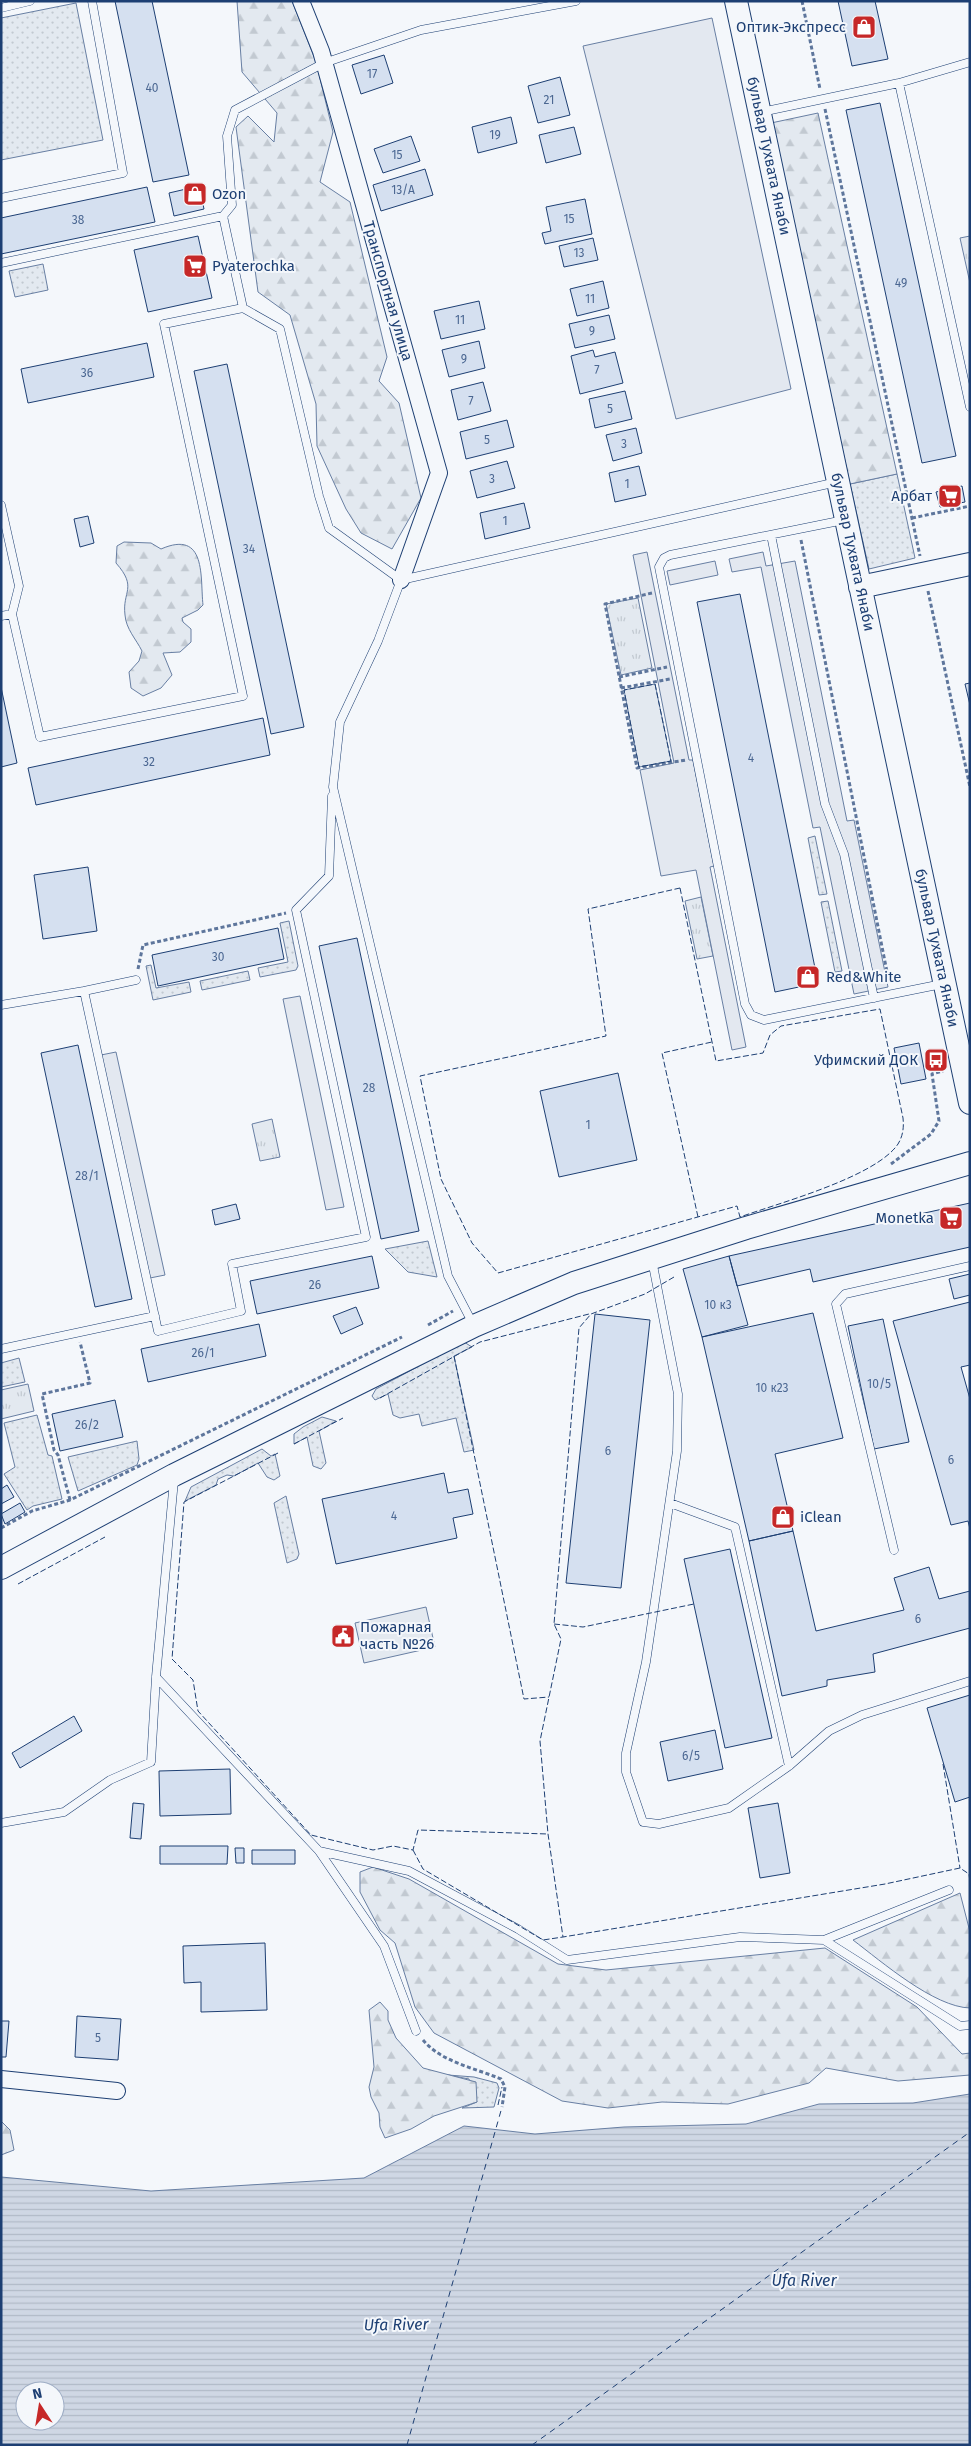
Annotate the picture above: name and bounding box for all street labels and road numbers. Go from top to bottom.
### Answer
street label: бульвар Тухвата Янаби [743,75,795,237]
street label: Транспортная улица [359,219,417,363]
street label: бульвар Тухвата Янаби [827,471,879,633]
street label: бульвар Тухвата Янаби [911,867,963,1029]

